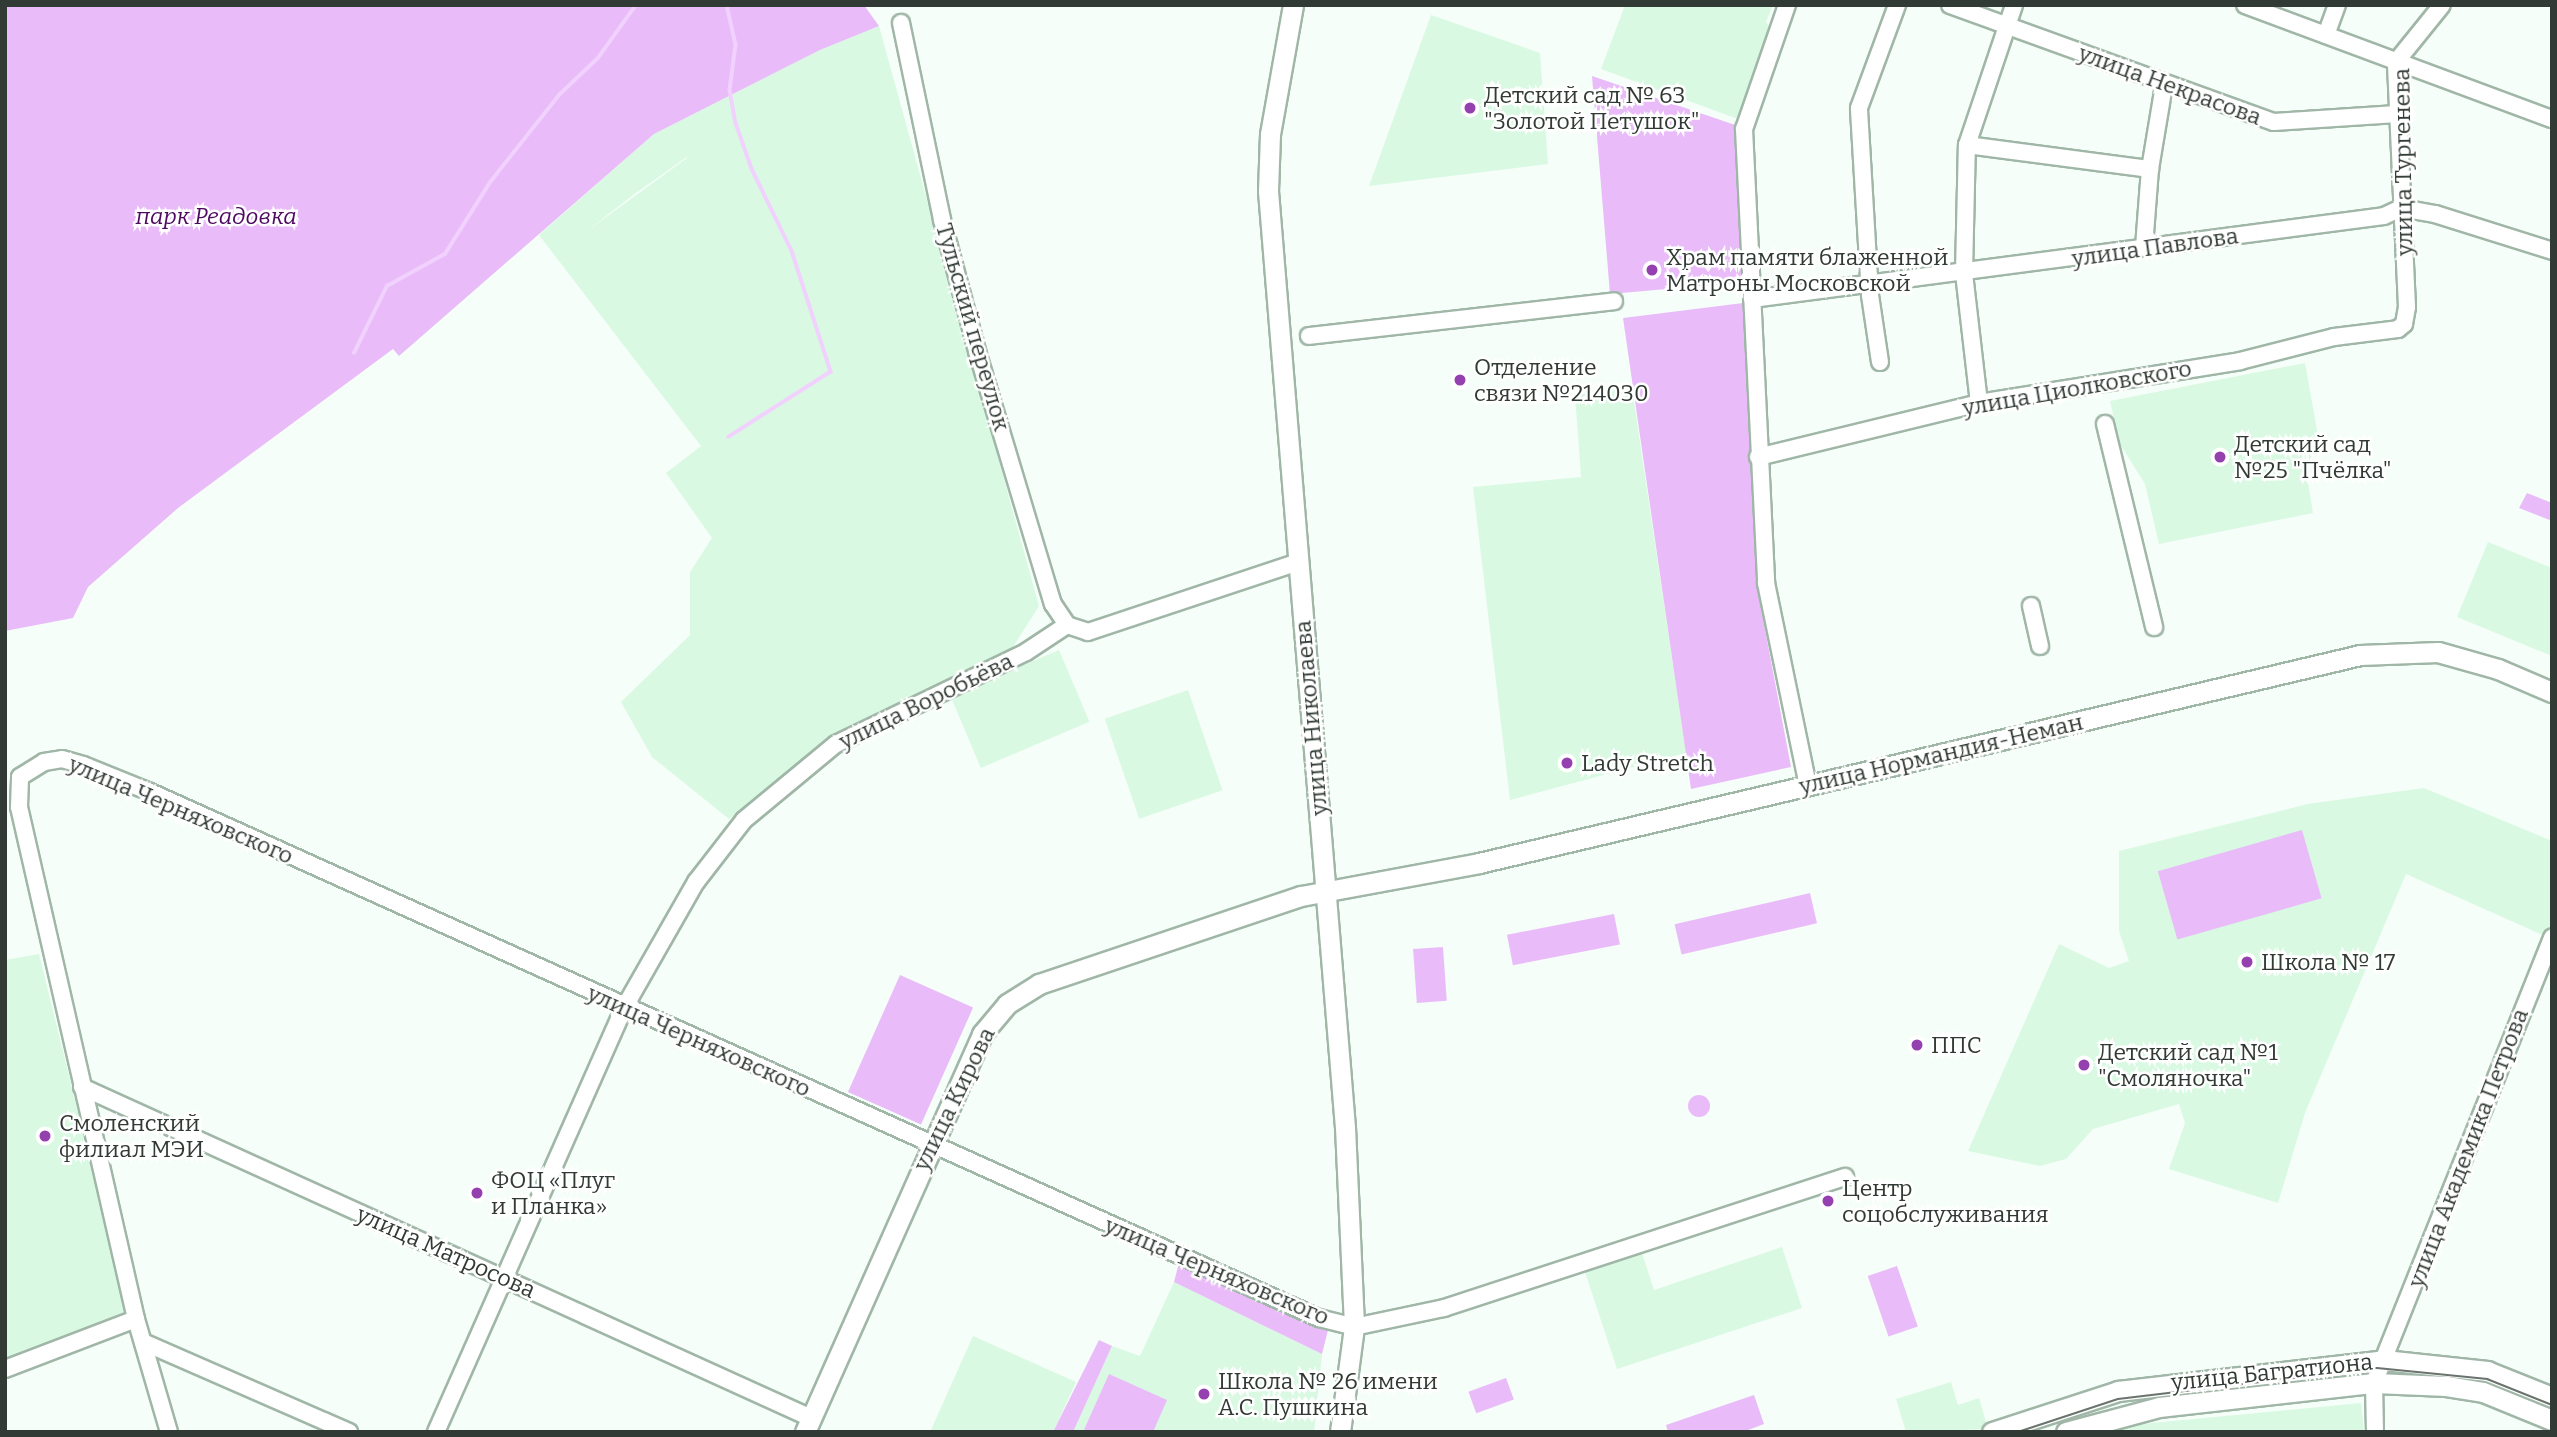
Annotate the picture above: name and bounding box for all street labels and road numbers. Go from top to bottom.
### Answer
street label: улица Некрасова [2075,39,2265,131]
street label: улица Тургенева [2388,68,2418,256]
street label: Тульский переулок [930,220,1016,434]
street label: улица Павлова [2070,222,2240,272]
street label: улица Циолковского [1960,354,2194,422]
street label: улица Николаева [1289,619,1333,817]
street label: улица Воробьёва [834,647,1018,755]
street label: улица Нормандия-Неман [1796,708,2086,800]
street label: улица Черняховского [65,750,297,870]
street label: улица Черняховского [583,979,815,1103]
street label: улица Академика Петрова [2402,1005,2534,1291]
street label: улица Кирова [907,1023,1001,1175]
street label: улица Матросова [352,1200,540,1304]
street label: улица Черняховского [1101,1211,1333,1331]
street label: улица Багратиона [2170,1348,2374,1396]

